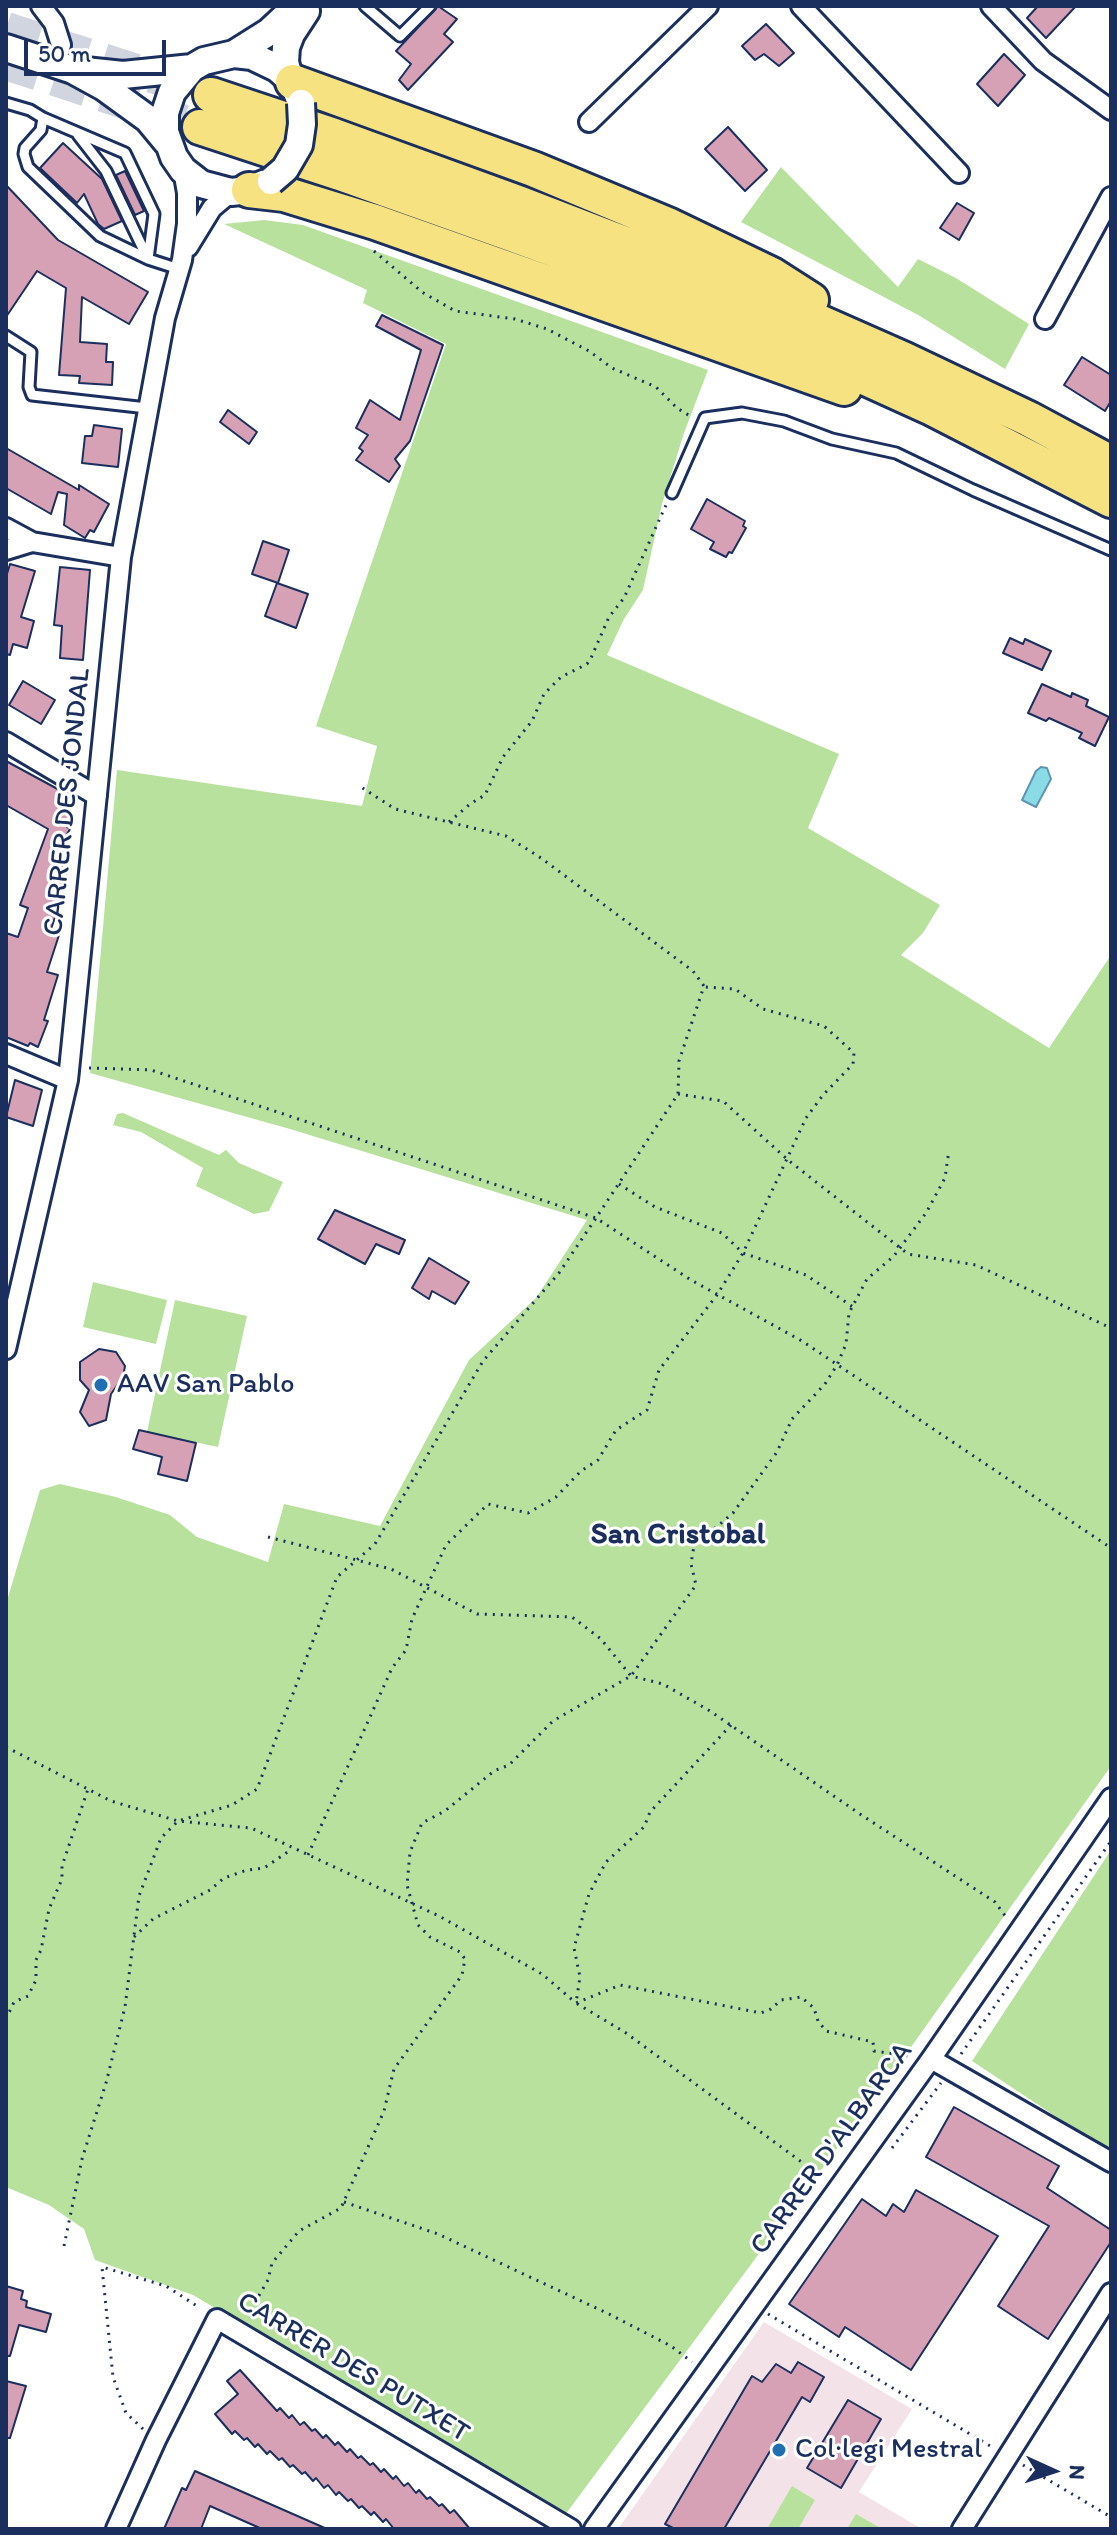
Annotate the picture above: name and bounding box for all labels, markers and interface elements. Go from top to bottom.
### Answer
scale bar [28,24,170,74]
text: 50 m [38,39,91,68]
street label: CARRER DES JONDAL [37,667,99,937]
place label: AAV San Pablo [117,1368,294,1402]
marker: AAV San Pablo [92,1376,110,1394]
district label: San Cristobal [591,1517,765,1553]
street label: CARRER D'ALBARCA [744,2036,920,2262]
street label: CARRER DES PUTXET [231,2285,475,2451]
north arrow [1013,2431,1093,2511]
place label: Col·legi Mestral [795,2433,982,2467]
marker: Col·legi Mestral [770,2441,788,2459]
text: N [1064,2464,1091,2480]

